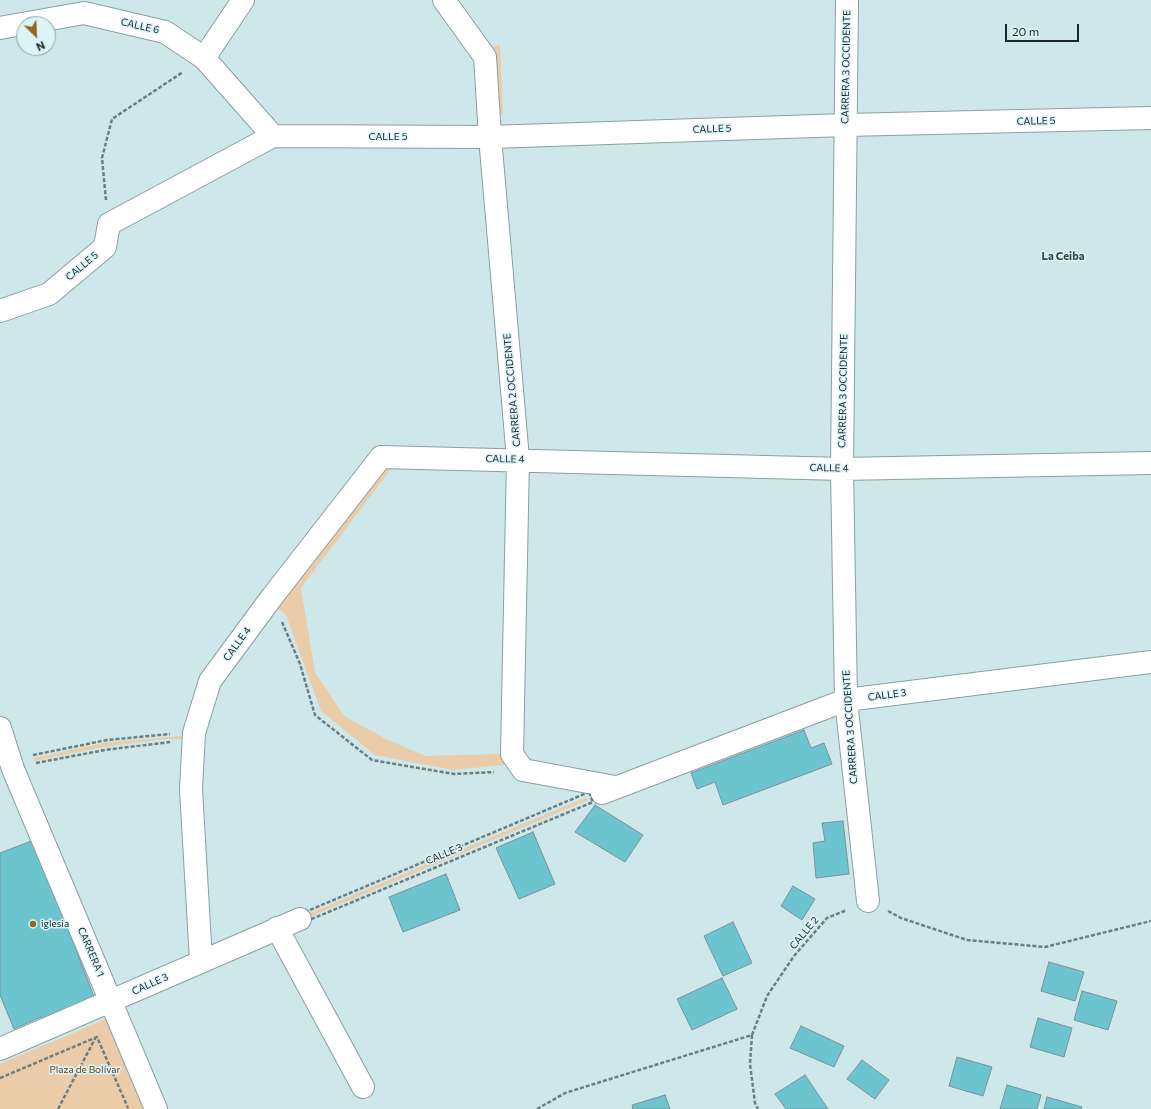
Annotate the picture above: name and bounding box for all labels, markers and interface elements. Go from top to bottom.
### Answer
street label: CARRERA 3 OCCIDENTE [839,10,853,124]
north arrow [16,16,56,56]
street label: CALLE 6 [120,16,160,36]
scale bar [1007,16,1081,42]
text: 20 m [1012,24,1039,38]
text: N [34,39,47,54]
street label: CALLE 5 [1017,115,1055,127]
street label: CALLE 5 [692,122,732,136]
street label: CALLE 5 [369,131,407,143]
street label: CALLE 5 [63,249,101,283]
district label: La Ceiba [1042,249,1084,263]
street label: CARRERA 2 OCCIDENTE [501,333,523,447]
street label: CARRERA 3 OCCIDENTE [836,334,850,448]
street label: CALLE 4 [485,453,525,465]
street label: CALLE 4 [809,462,849,474]
street label: CALLE 4 [221,625,253,663]
street label: CARRERA 3 OCCIDENTE [840,670,860,784]
street label: CALLE 3 [867,687,907,703]
street label: CALLE 3 [424,841,464,867]
street label: CALLE 2 [787,914,821,952]
place label: iglesia [41,918,69,930]
marker: iglesia [28,919,38,929]
street label: CARRERA 1 [75,925,107,979]
street label: CALLE 3 [130,971,170,997]
park label: Plaza de Bolívar [50,1064,120,1076]

